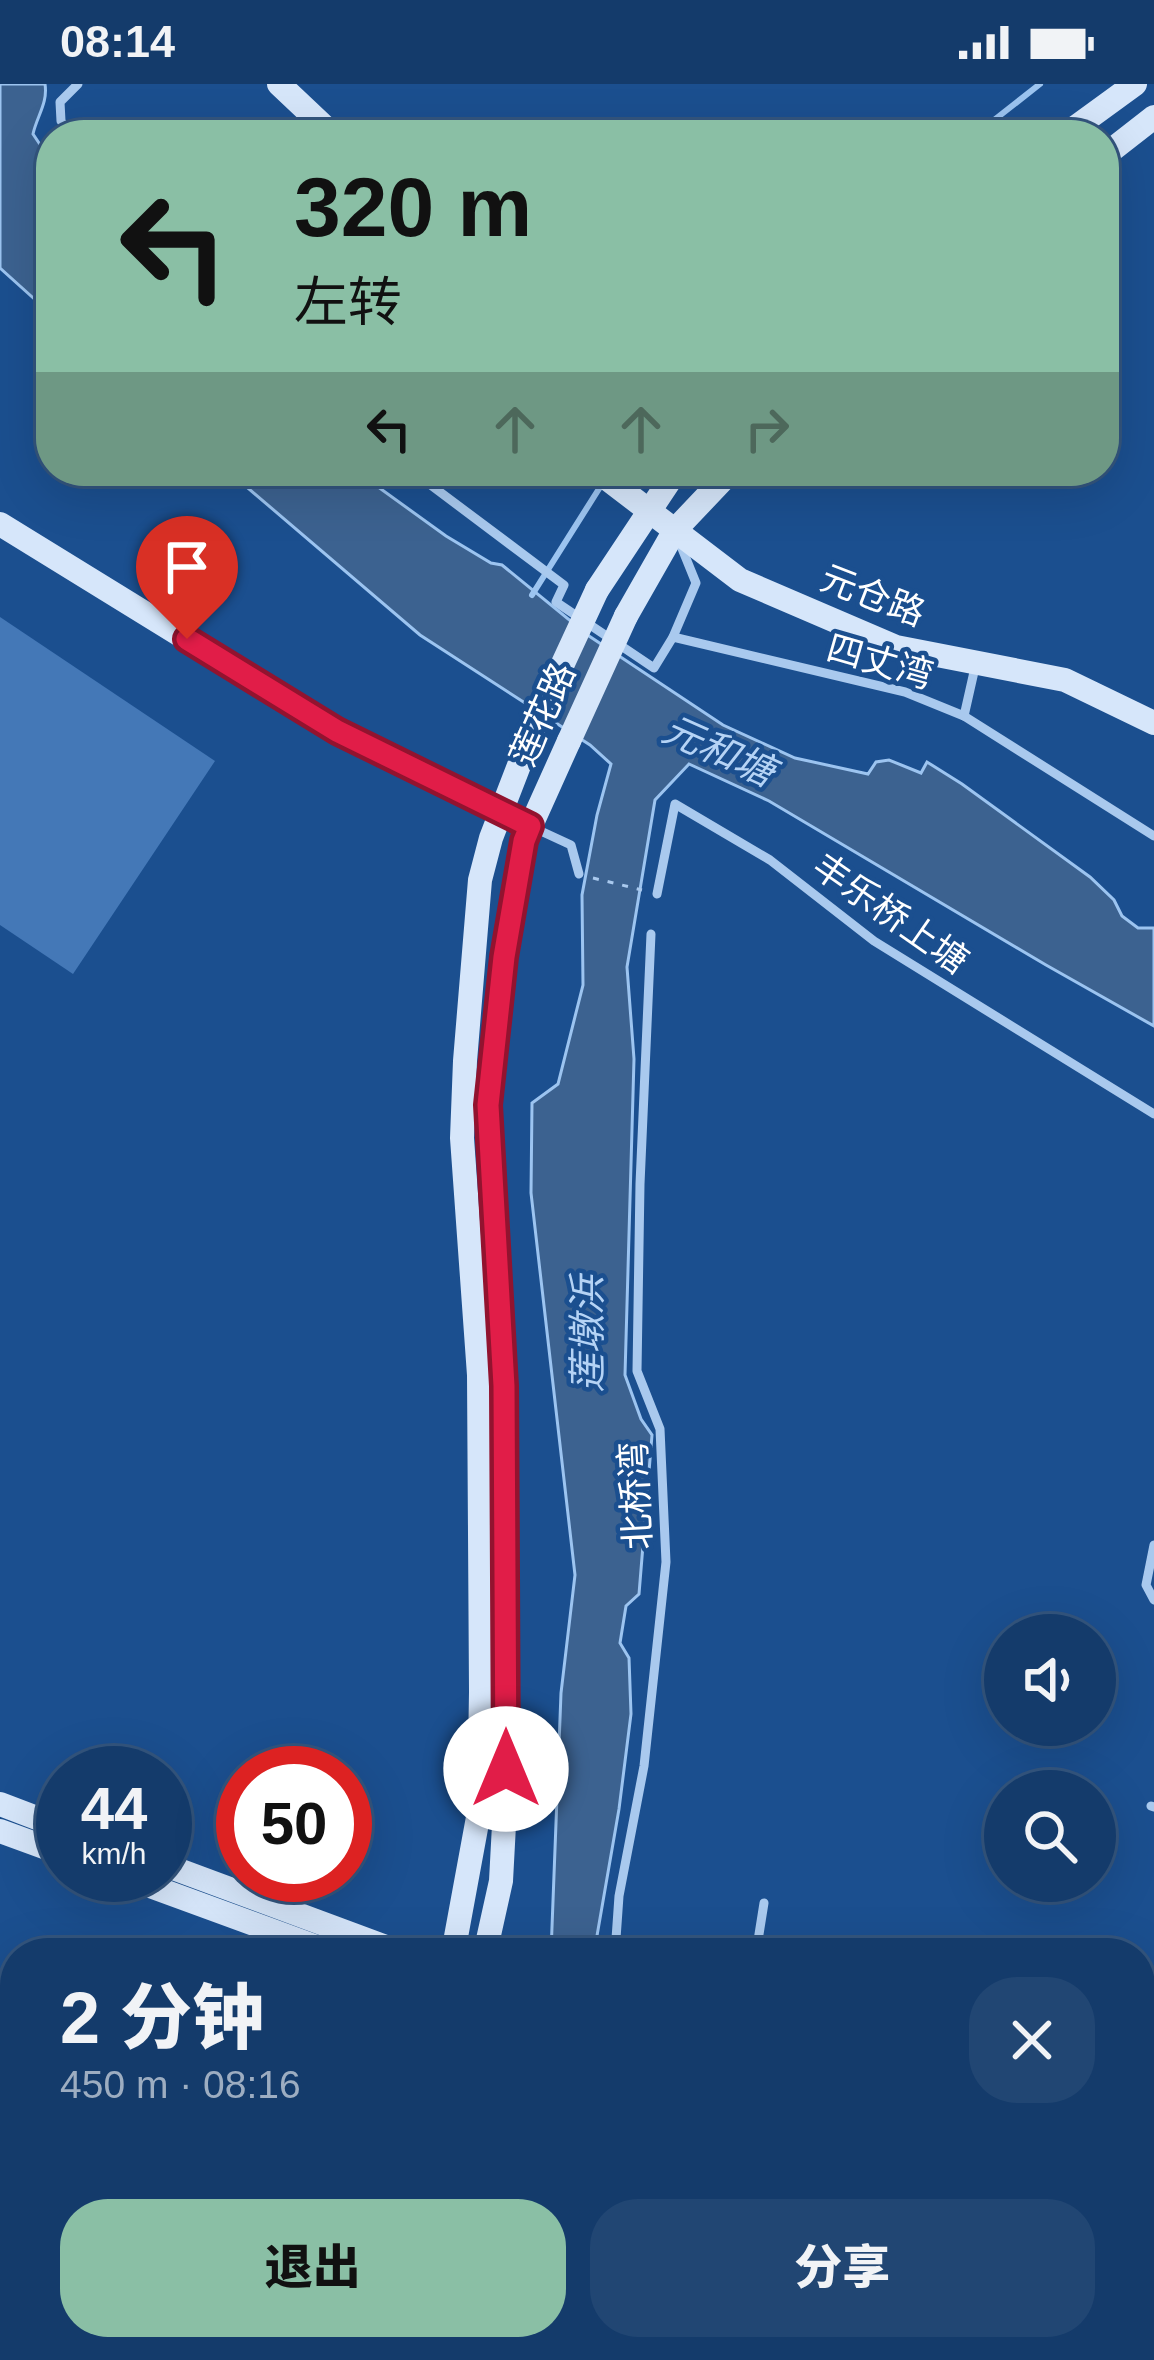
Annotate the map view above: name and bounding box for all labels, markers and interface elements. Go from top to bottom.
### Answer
text: 08:14 [60,16,175,67]
text: 320 m [294,160,532,254]
icon: left [96,168,252,324]
text: 左转 [294,272,402,332]
icon: left [356,396,422,462]
icon: ahead [482,396,548,462]
icon: ahead [608,396,674,462]
icon: right [734,396,800,462]
pin [136,516,238,639]
icon: arrive [154,534,220,600]
street label: 元仓路 [815,557,931,634]
street label: 四丈湾 [822,627,937,696]
street label: 莲花路 [502,657,583,772]
water label: 元和塘 [657,707,786,796]
street label: 丰乐桥上塘 [805,845,976,982]
water label: 莲墩浜 [566,1273,609,1393]
street label: 北桥湾 [612,1441,659,1551]
map controls [984,1614,1116,1902]
button: sound [984,1614,1116,1746]
position arrow [443,1706,569,1832]
speed limit sign: 50 [216,1746,372,1902]
button: search [984,1770,1116,1902]
text: 44 [81,1775,147,1842]
text: km/h [81,1837,147,1870]
button: close [969,1977,1095,2103]
text: 2 分钟 [60,1978,264,2058]
text: 450 m · 08:16 [60,2063,301,2106]
button: 退出 [60,2199,566,2337]
button: 分享 [590,2199,1095,2337]

